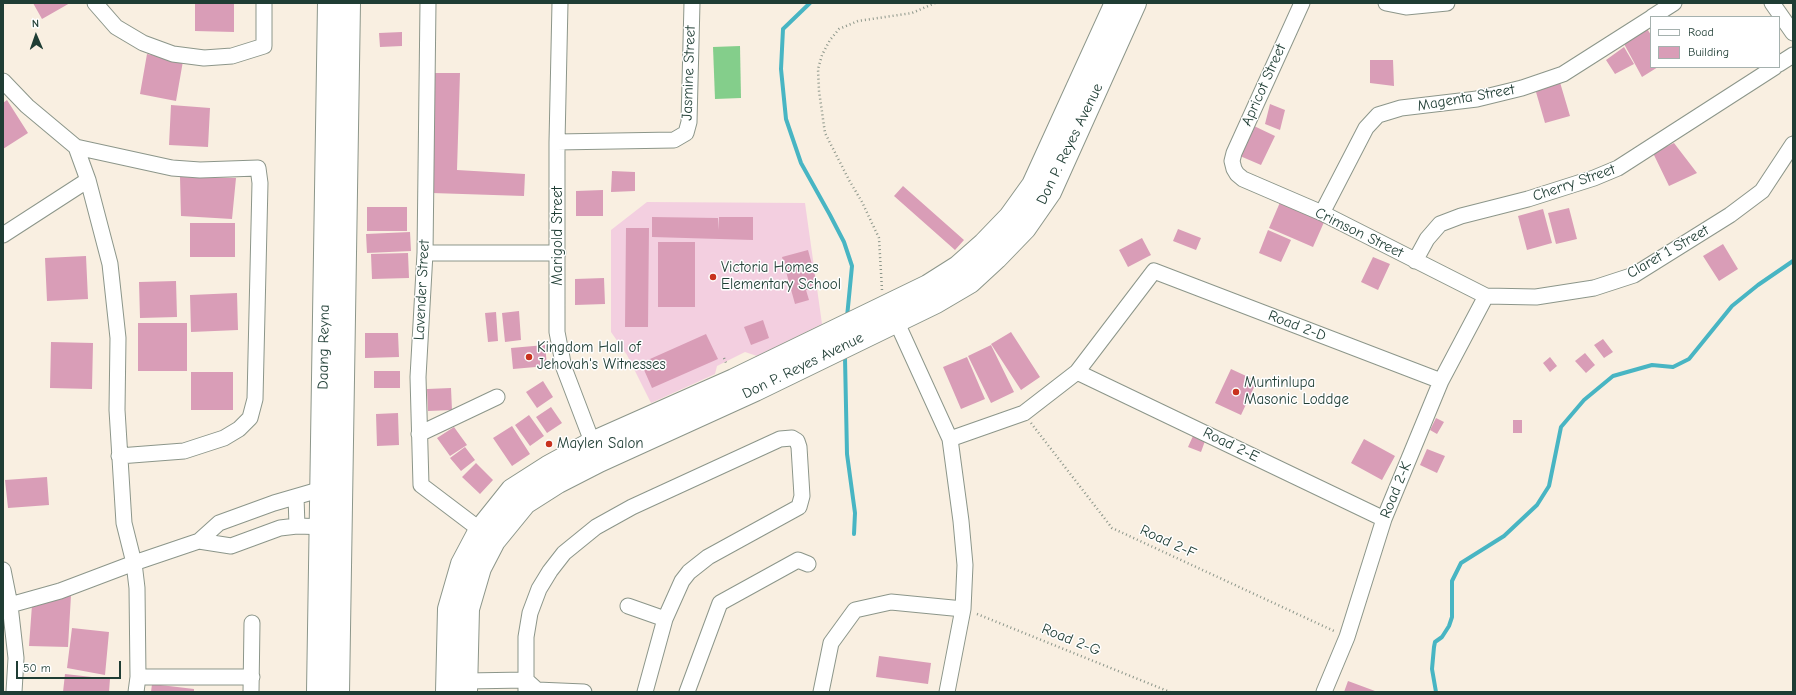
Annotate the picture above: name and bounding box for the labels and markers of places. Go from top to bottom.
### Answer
place label: Victoria Homes Elementary School [721,259,841,294]
marker: Victoria Homes Elementary School [708,272,718,282]
place label: Kingdom Hall of Jehovah's Witnesses [537,339,666,374]
marker: Kingdom Hall of Jehovah's Witnesses [524,352,534,362]
place label: Muntinlupa Masonic Loddge [1244,374,1349,409]
marker: Muntinlupa Masonic Loddge [1231,387,1241,397]
place label: Maylen Salon [557,435,644,453]
marker: Maylen Salon [544,439,554,449]

